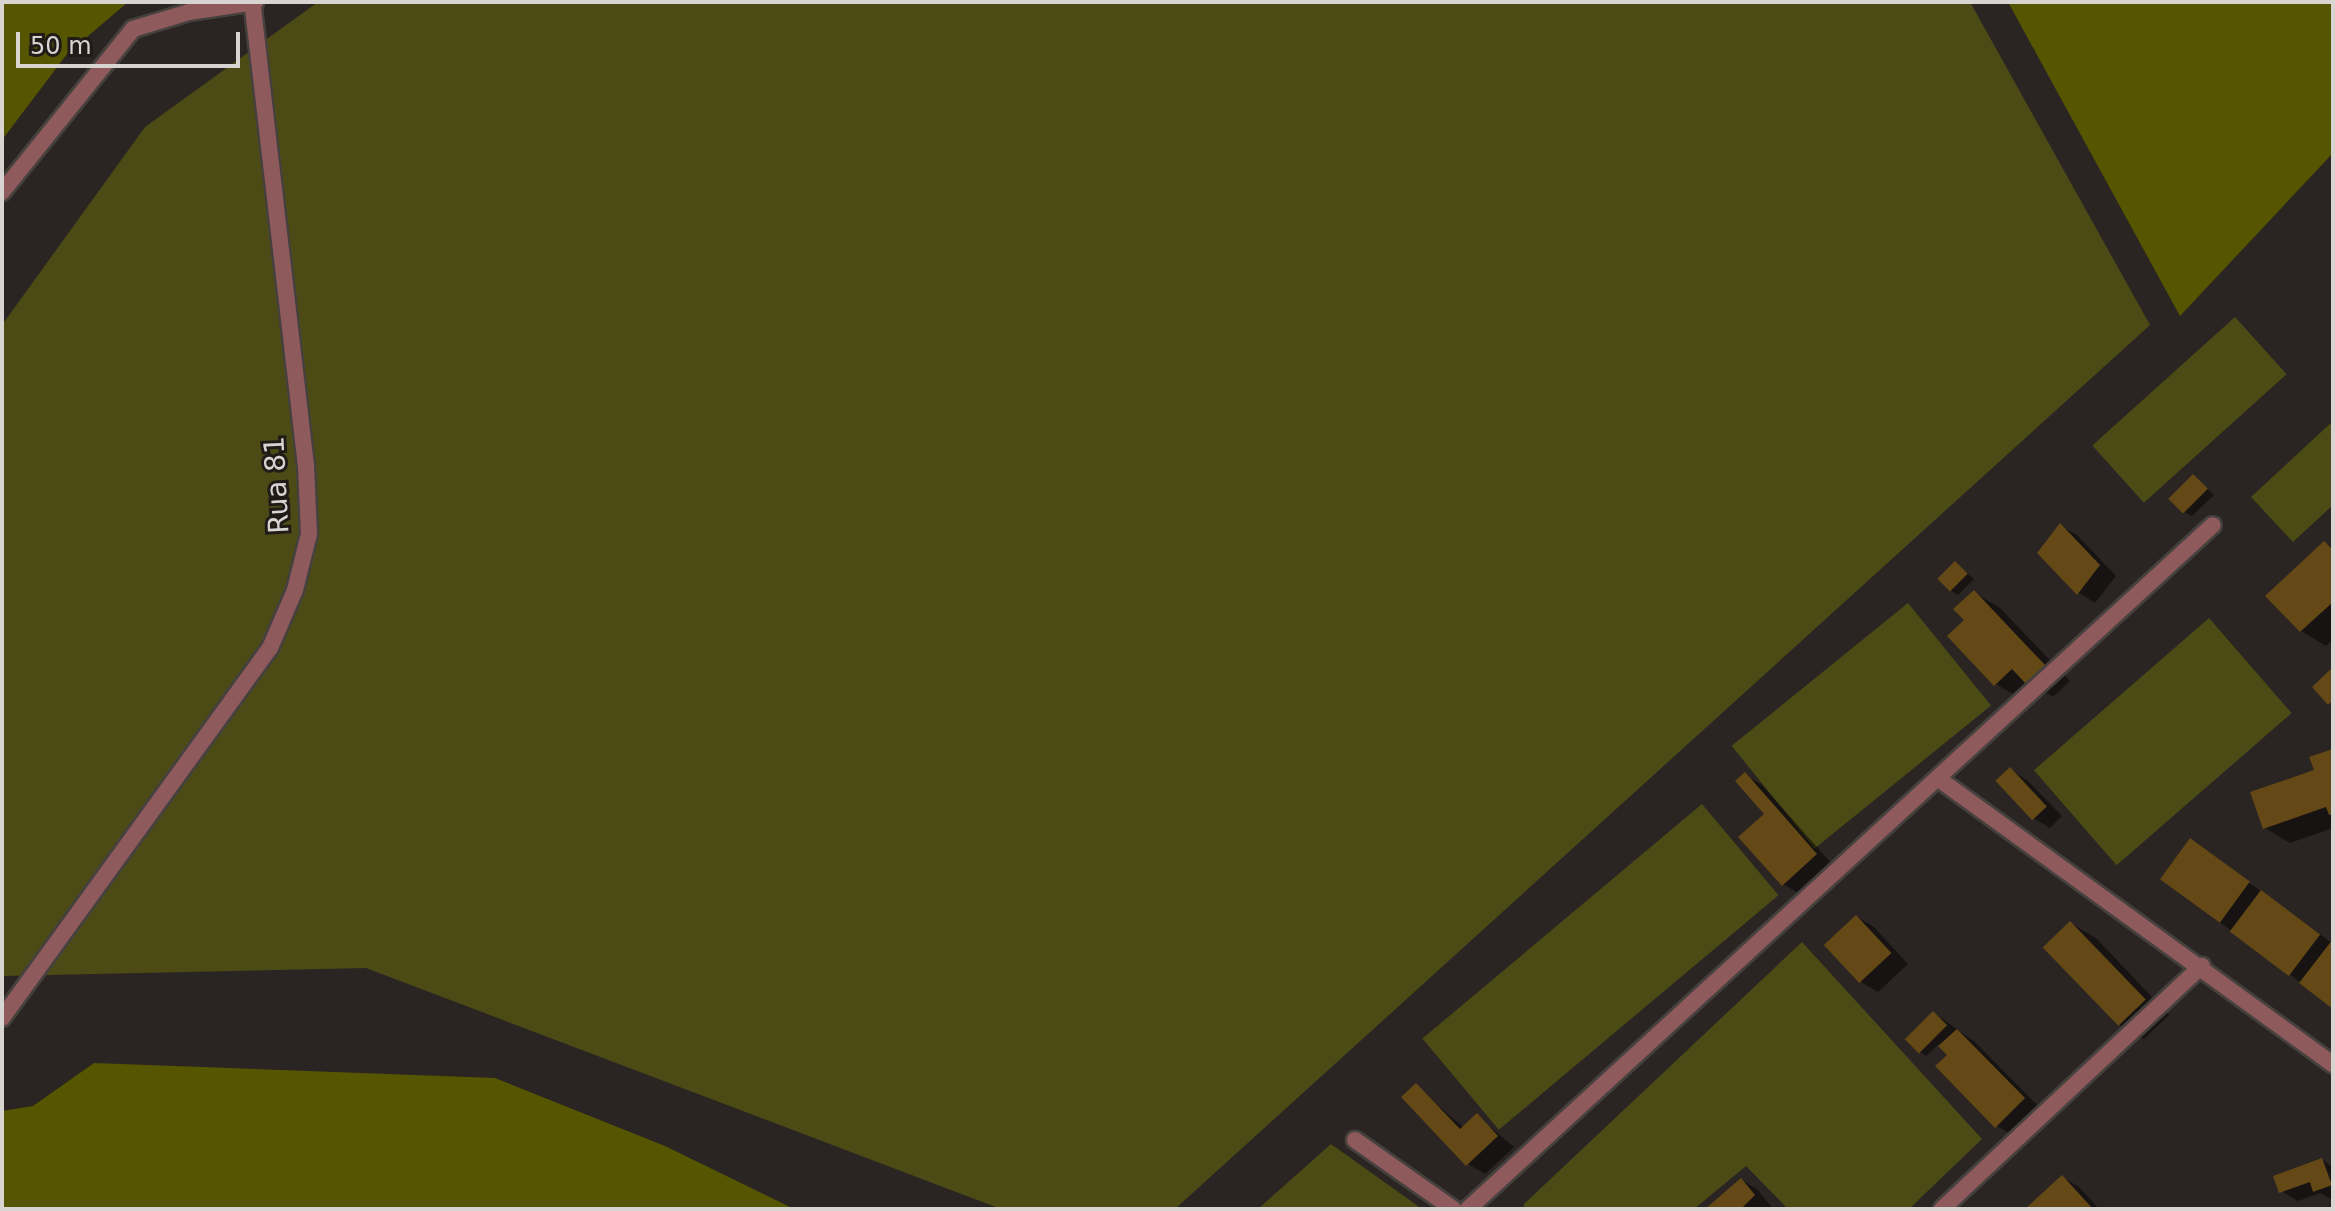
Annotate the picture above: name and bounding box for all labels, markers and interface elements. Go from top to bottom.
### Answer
scale bar [20,16,244,66]
text: 50 m [30,32,92,60]
street label: Rua 81 [258,435,296,535]

